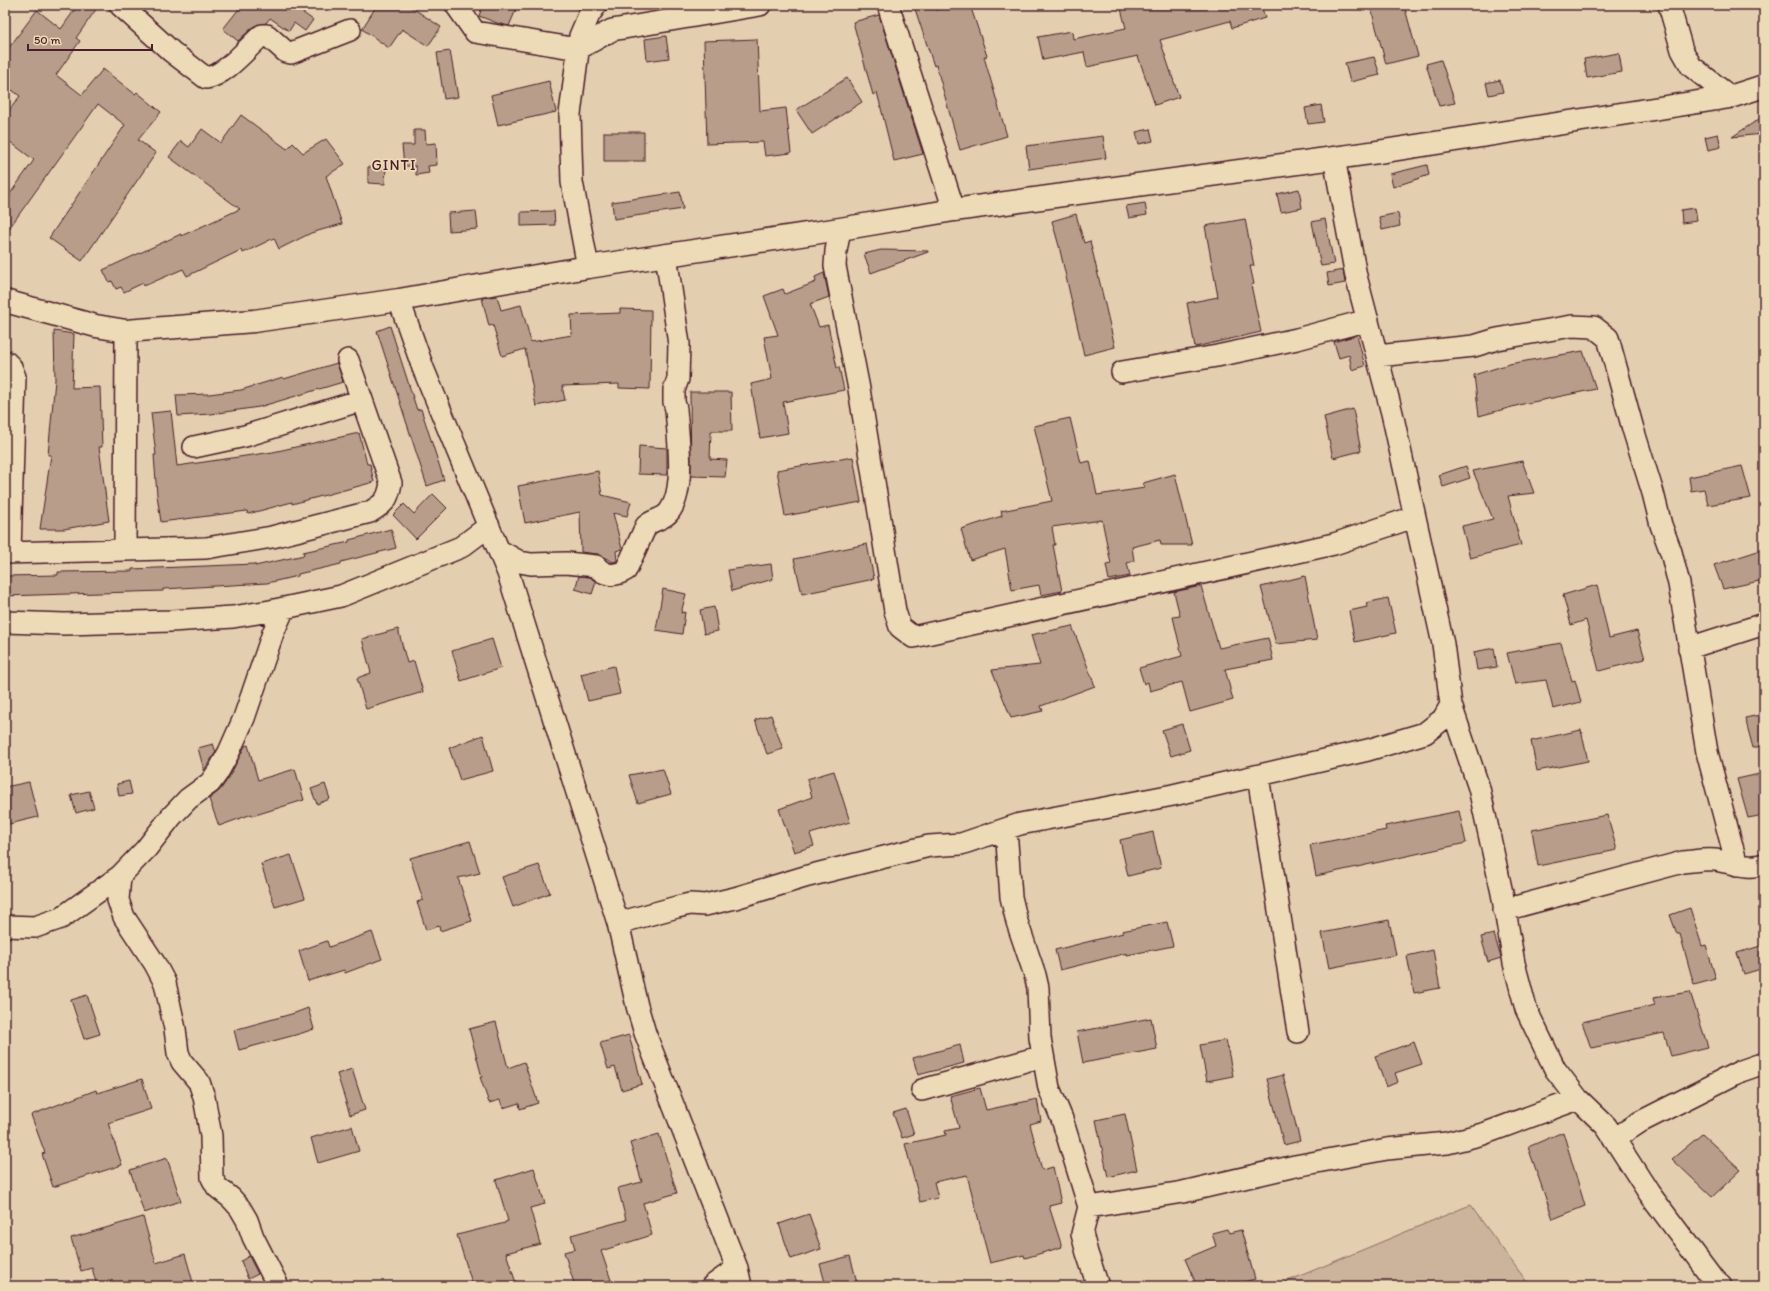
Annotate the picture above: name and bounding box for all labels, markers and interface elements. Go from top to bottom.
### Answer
scale bar [28,26,152,52]
text: 50 m [34,33,60,47]
district label: GINTI [371,156,417,174]

